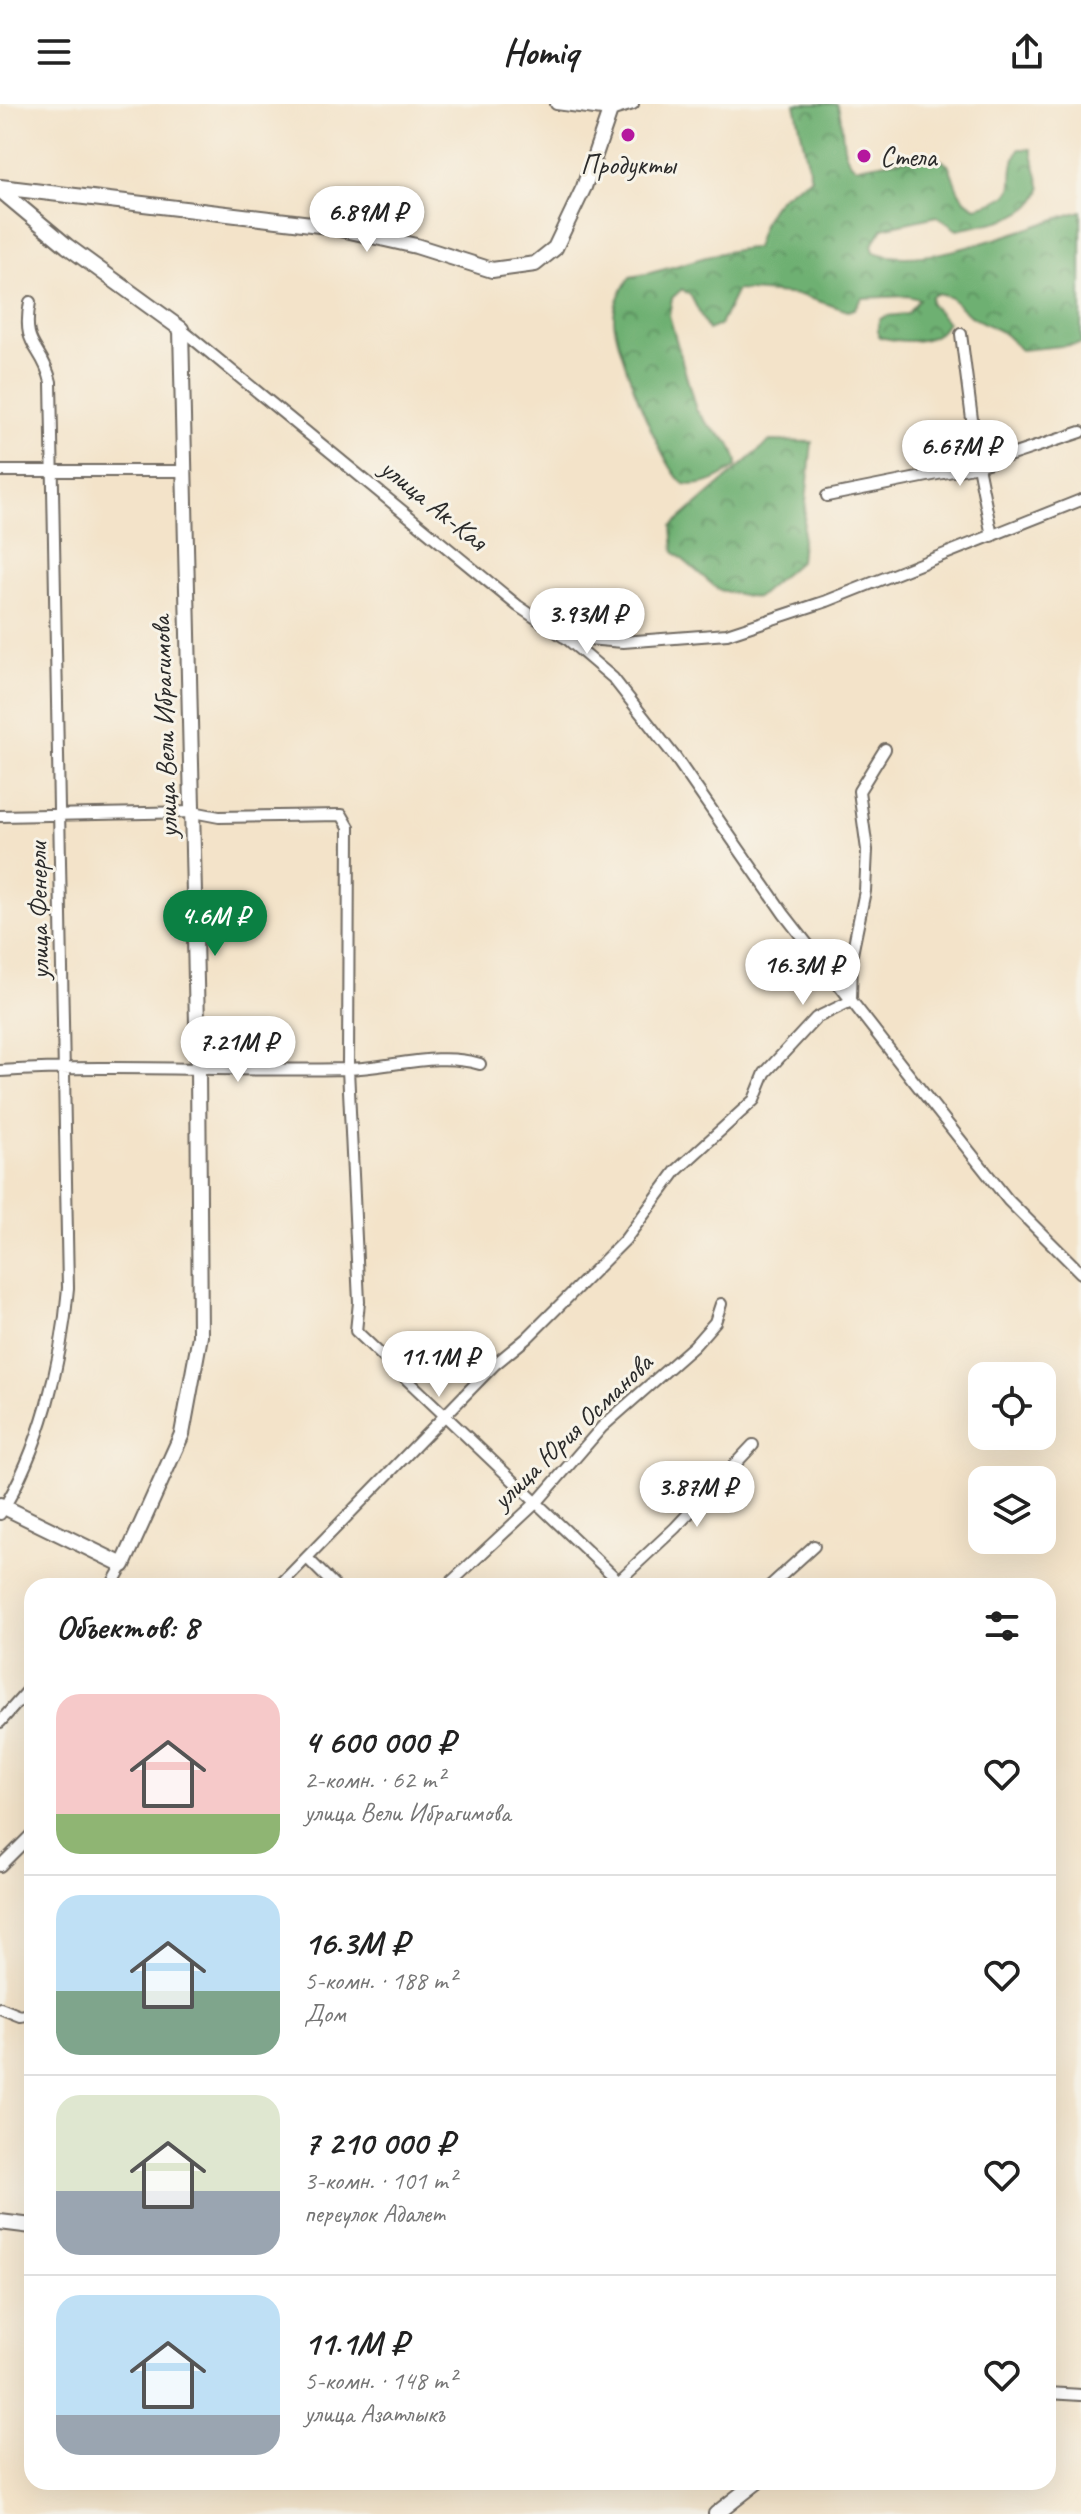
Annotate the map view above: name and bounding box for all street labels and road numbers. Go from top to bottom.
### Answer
street label: улица Ак-Кая [372,449,496,559]
street label: улица Вели Ибрагимова [143,613,185,841]
street label: улица Фенерли [19,839,57,982]
street label: улица Юрия Османова [483,1344,661,1518]

